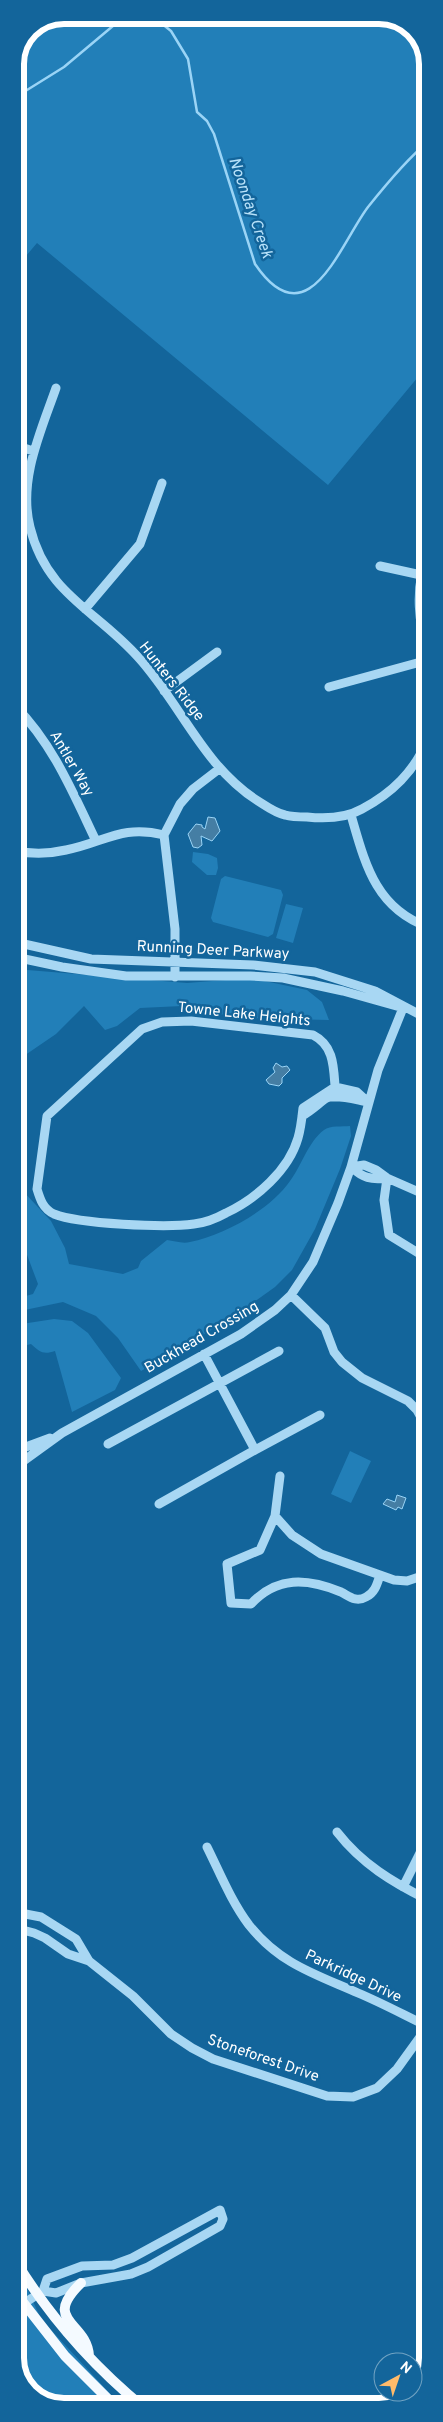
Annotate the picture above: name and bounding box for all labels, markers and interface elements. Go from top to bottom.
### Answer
water label: Noonday Creek [223,155,277,262]
street label: Hunters Ridge [134,638,208,726]
street label: Antler Way [45,728,98,800]
street label: Running Deer Parkway [136,938,290,964]
street label: Towne Lake Heights [177,999,311,1031]
street label: Buckhead Crossing [141,1298,263,1378]
street label: Parkridge Drive [302,1946,404,2008]
street label: Stoneforest Drive [205,2031,321,2087]
north arrow [373,2352,423,2402]
text: N [396,2358,415,2378]

